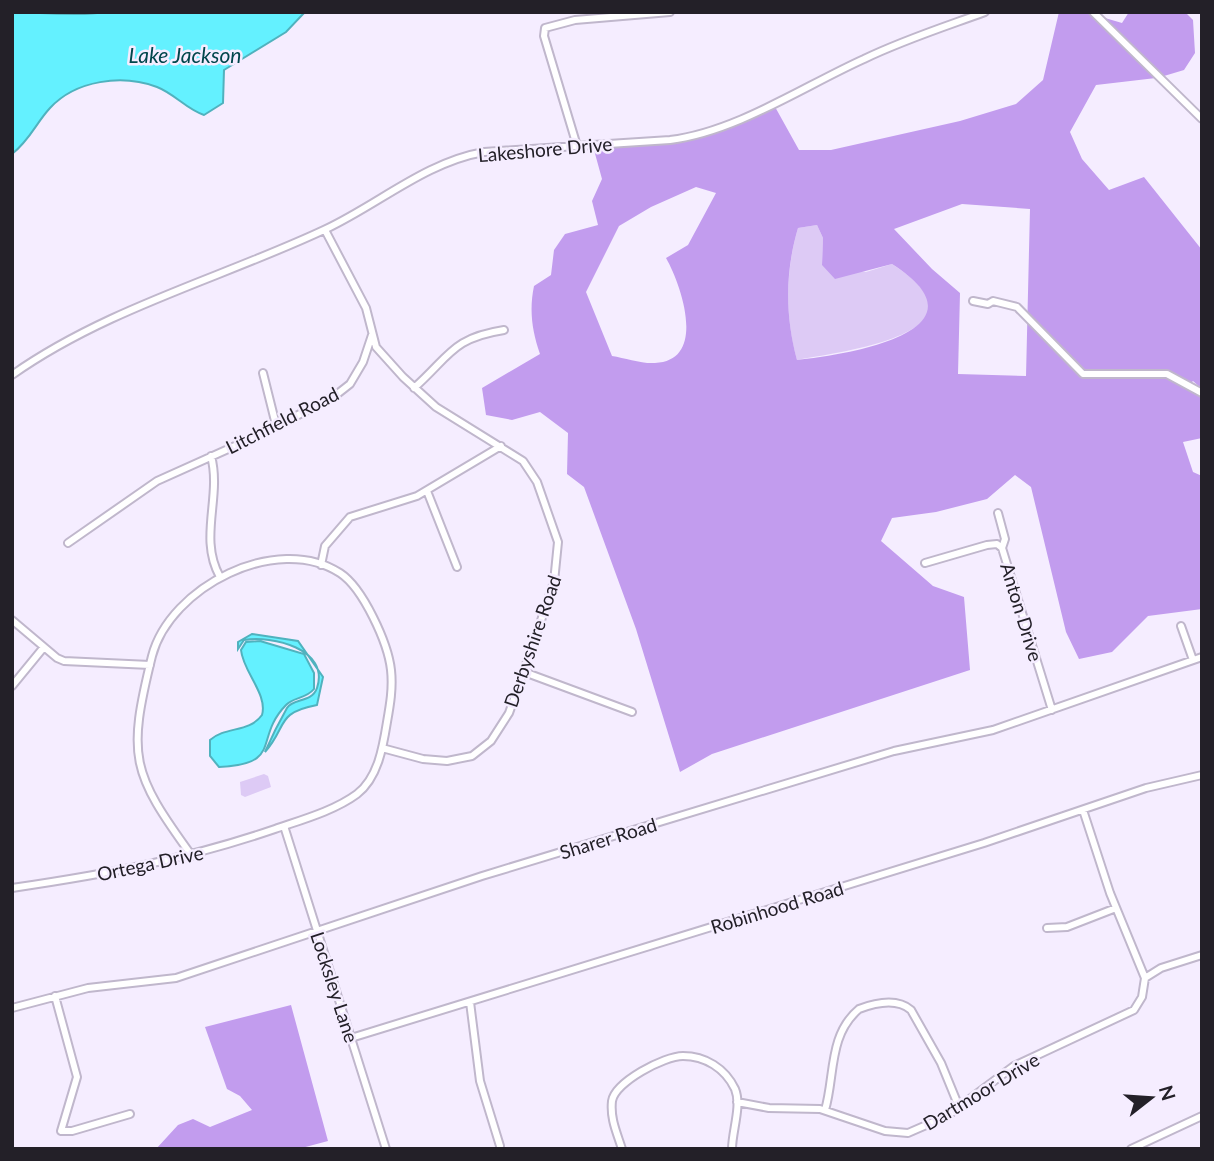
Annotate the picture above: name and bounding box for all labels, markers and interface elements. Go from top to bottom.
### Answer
water label: Lake Jackson [129,42,241,67]
street label: Lakeshore Drive [477,132,613,166]
street label: Litchfield Road [222,382,342,458]
street label: Anton Drive [996,560,1048,664]
street label: Derbyshire Road [499,572,565,710]
street label: Sharer Road [557,812,659,864]
street label: Ortega Drive [95,841,205,885]
street label: Robinhood Road [708,876,846,938]
street label: Locksley Lane [306,929,364,1045]
street label: Dartmoor Drive [919,1047,1043,1135]
north arrow [1116,1063,1186,1133]
text: N [1155,1083,1181,1103]

